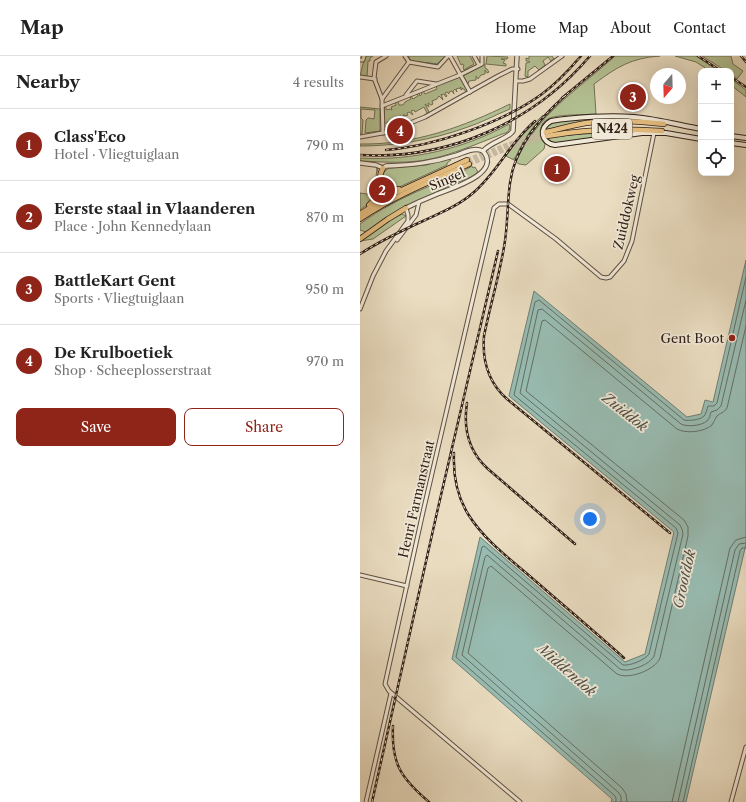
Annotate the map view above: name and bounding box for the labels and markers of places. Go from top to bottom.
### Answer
pin: 3 [620,82,646,112]
pin: 4 [387,116,413,146]
pin: 1 [544,154,570,184]
pin: 2 [369,175,395,205]
place label: Gent Boot [660,330,724,346]
marker: Gent Boot [727,333,737,343]

